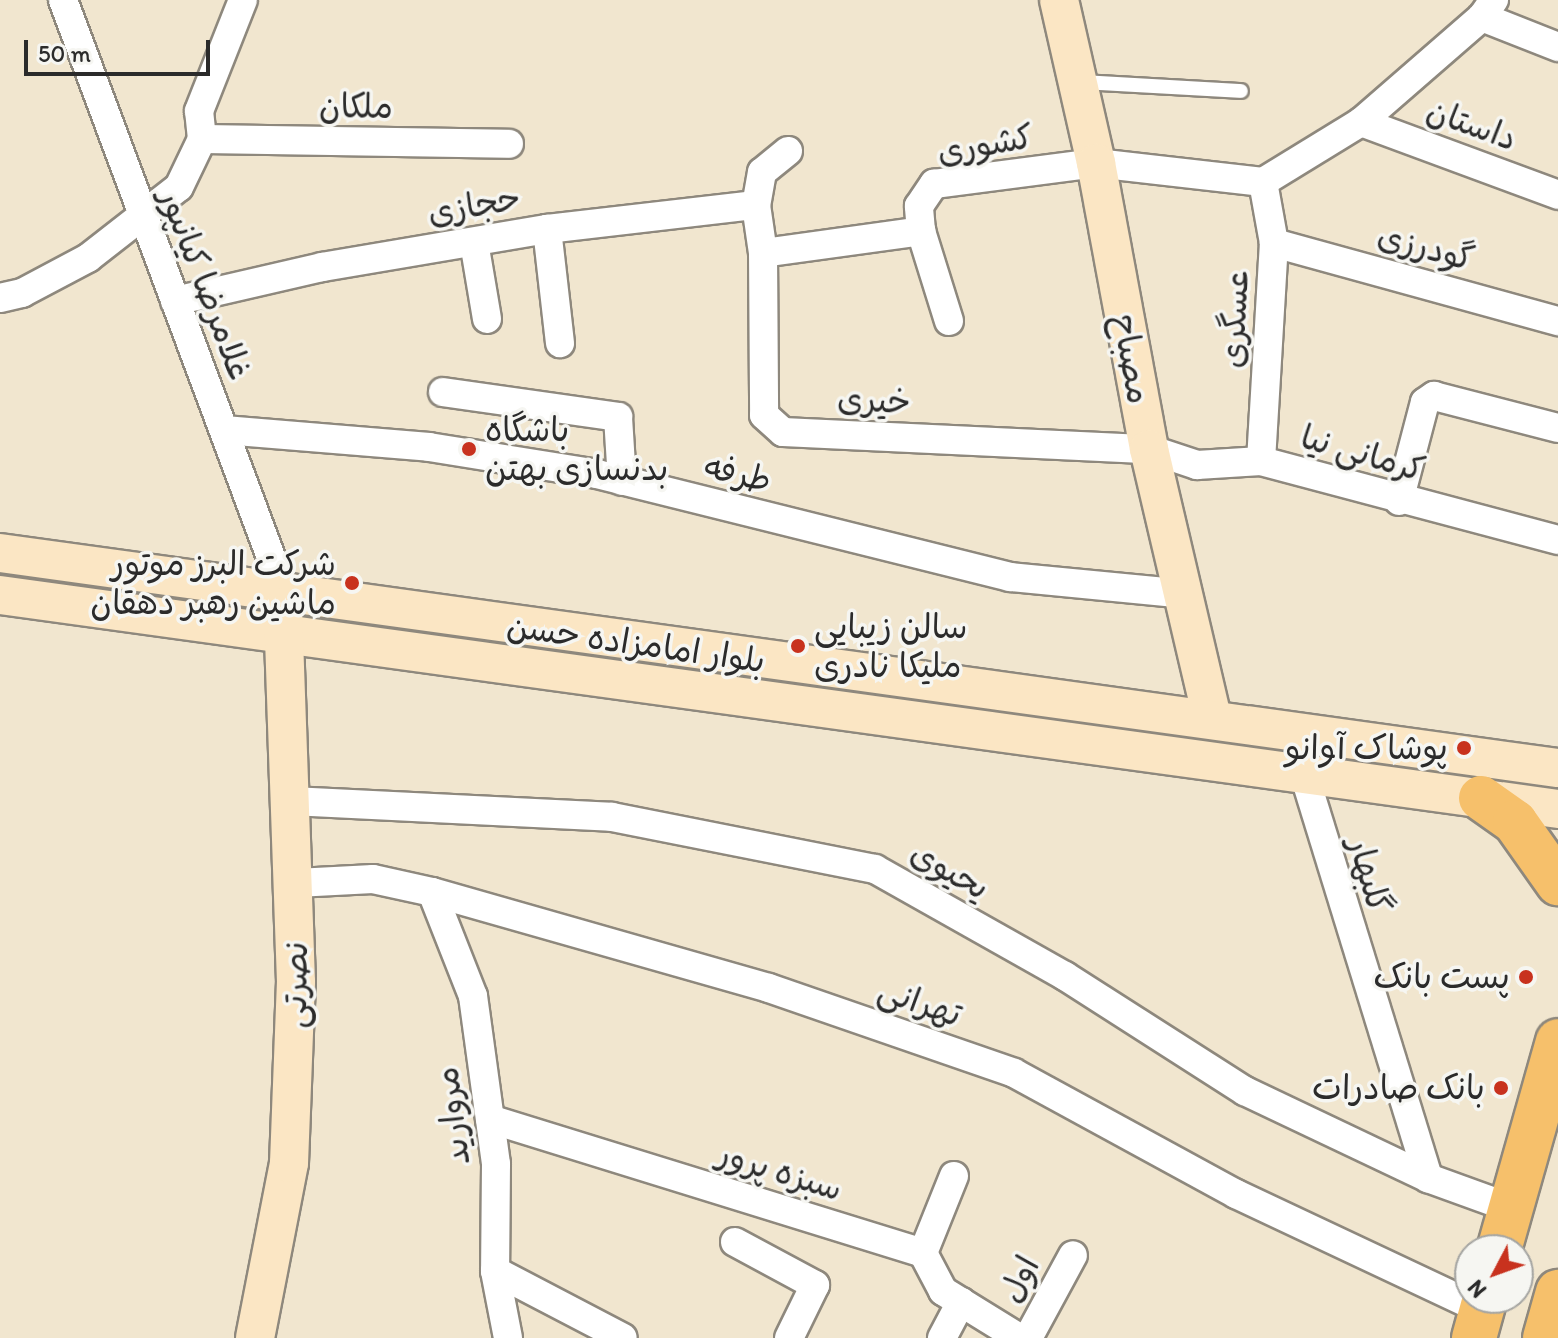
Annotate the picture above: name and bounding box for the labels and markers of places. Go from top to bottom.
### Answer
place label: باشگاه بدنسازی بهتن [485,409,668,488]
marker: باشگاه بدنسازی بهتن [460,440,478,458]
place label: شرکت البرز موتور ماشین رهبر دهقان [90,543,336,622]
marker: شرکت البرز موتور ماشین رهبر دهقان [343,574,361,592]
place label: سالن زیبایی ملیکا نادری [814,606,968,686]
marker: سالن زیبایی ملیکا نادری [789,637,807,655]
place label: پوشاک آوانو [1285,728,1448,768]
marker: پوشاک آوانو [1455,739,1473,757]
place label: پست بانک [1373,957,1510,997]
marker: پست بانک [1517,968,1535,986]
place label: بانک صادرات [1312,1068,1485,1108]
marker: بانک صادرات [1492,1079,1510,1097]

